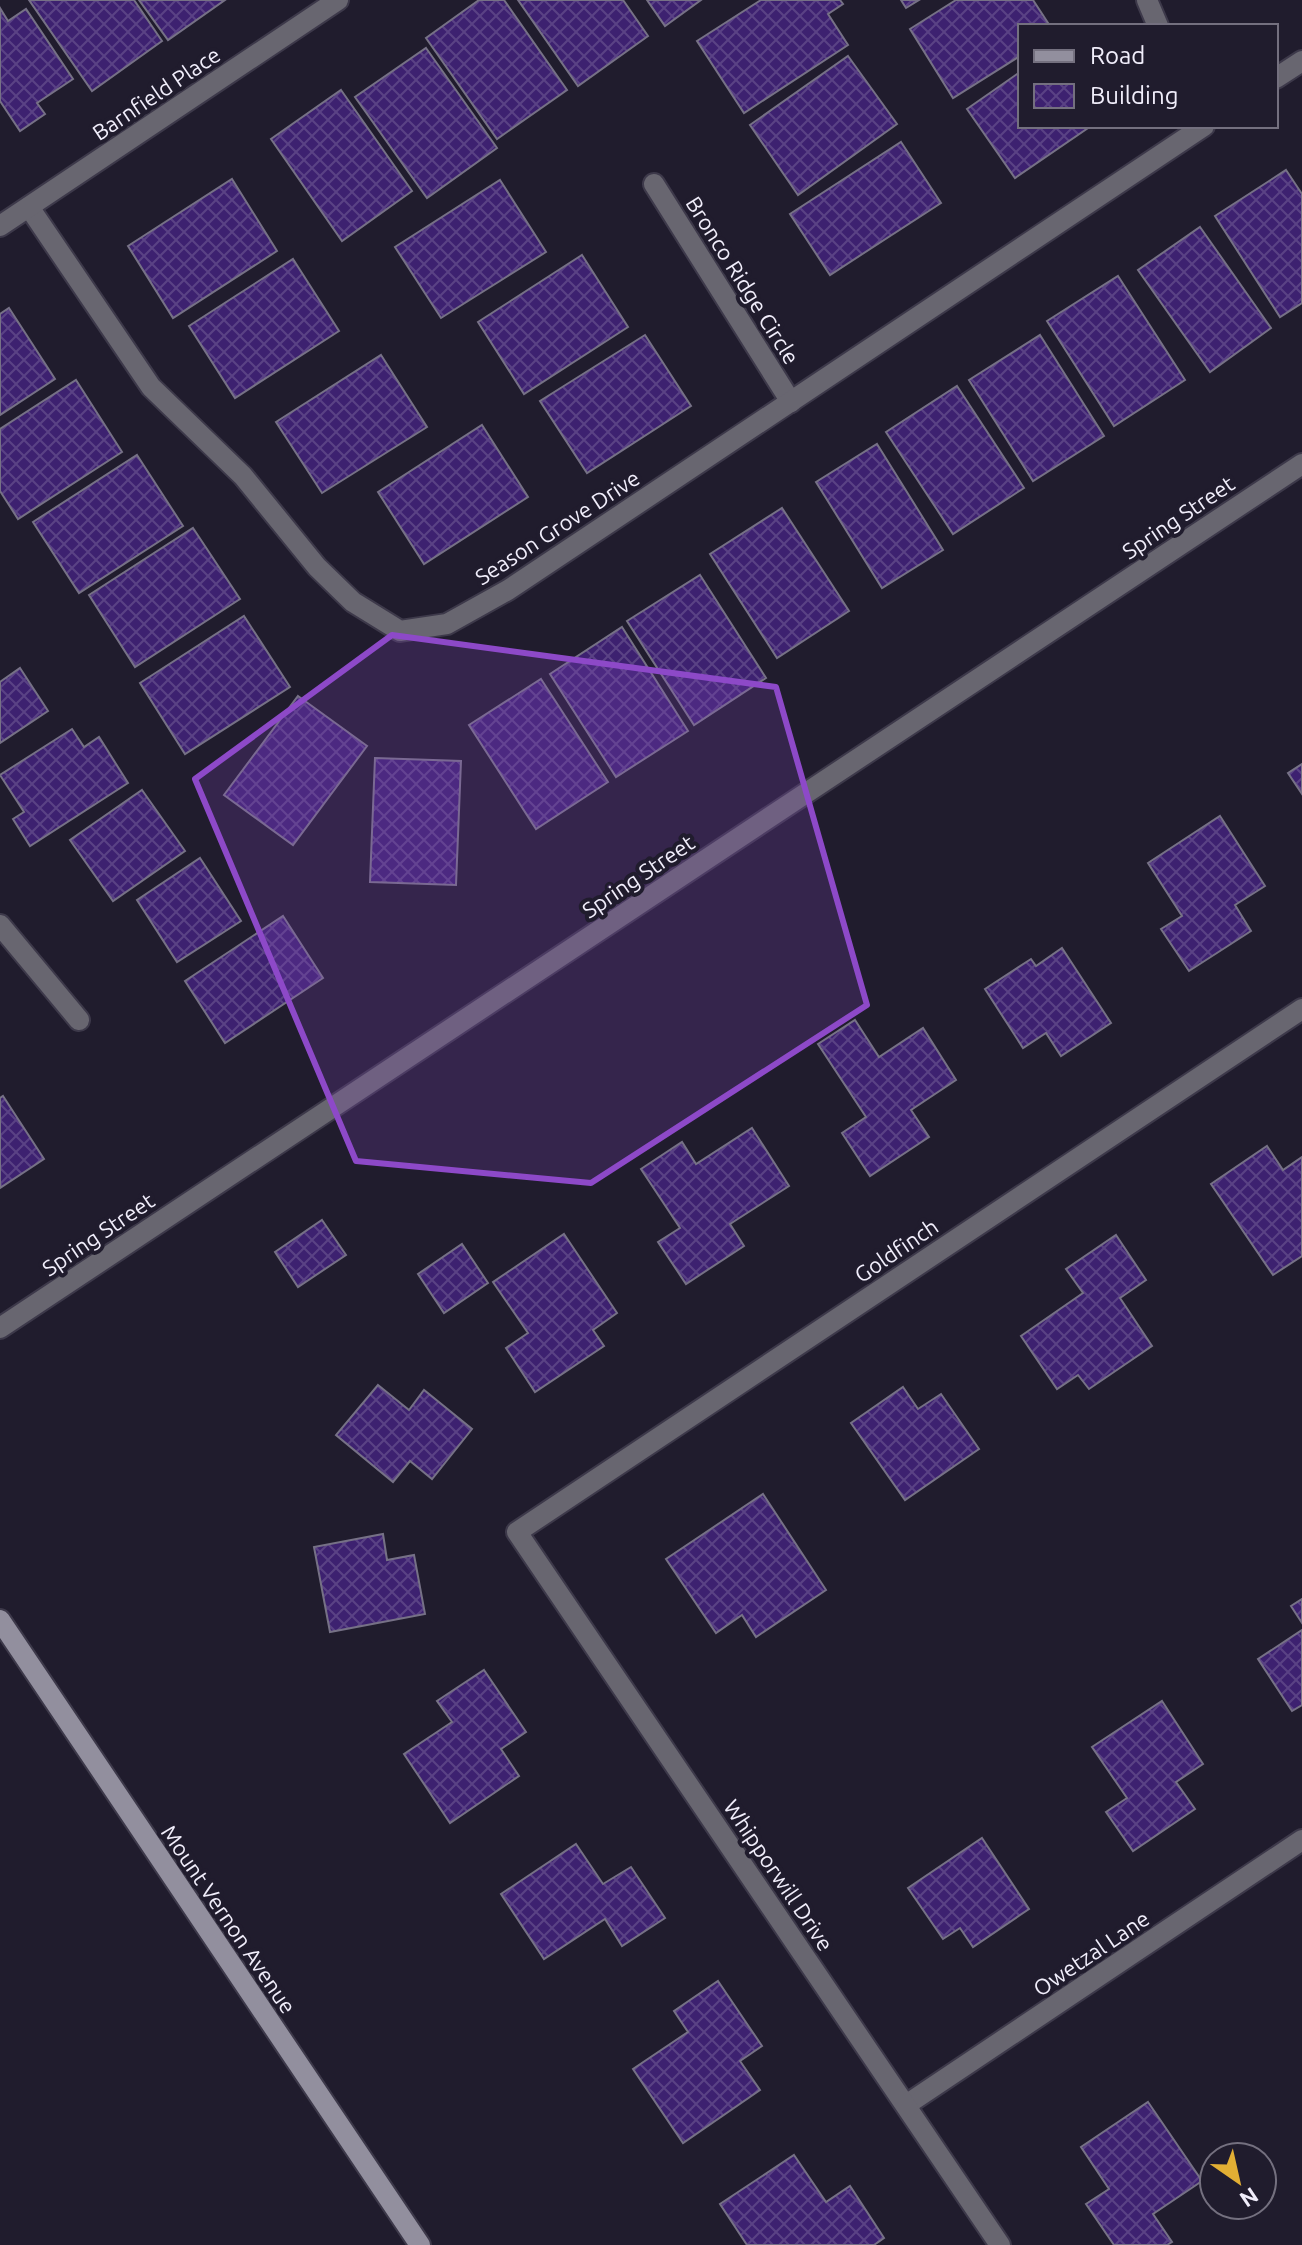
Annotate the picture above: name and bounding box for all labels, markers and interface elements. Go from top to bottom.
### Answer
legend [1018,24,1278,128]
street label: Barnfield Place [88,41,224,145]
text: Road [1090,42,1145,69]
text: Building [1090,82,1178,109]
street label: Bronco Ridge Circle [681,192,805,368]
street label: Season Grove Drive [470,465,644,589]
street label: Spring Street [1117,470,1239,564]
street label: Spring Street [577,829,699,923]
street label: Spring Street [37,1187,159,1281]
street label: Goldfinch [850,1213,942,1287]
street label: Whipporwill Drive [719,1795,839,1955]
street label: Mount Vernon Avenue [157,1820,301,2018]
street label: Owetzal Lane [1028,1905,1154,2001]
north arrow [1198,2141,1278,2221]
text: N [1236,2183,1263,2213]

